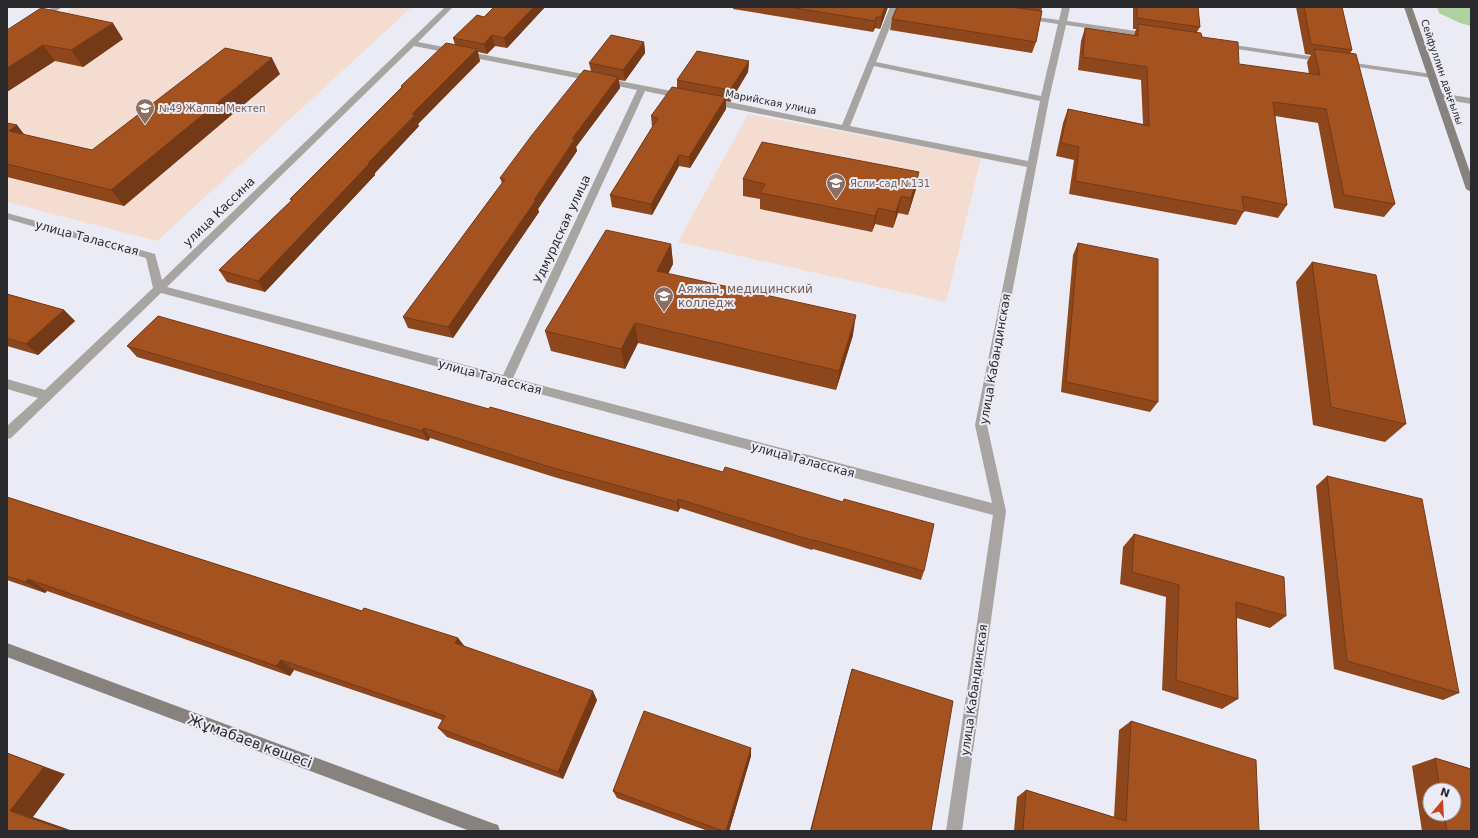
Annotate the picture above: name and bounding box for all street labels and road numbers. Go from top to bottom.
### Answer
street label: Сейфуллин даңғылы [1419,18,1465,126]
street label: Марийская улица [724,88,818,116]
street label: Удмурдская улица [531,173,593,285]
street label: улица Кассина [180,174,258,250]
street label: улица Таласская [34,217,140,259]
street label: улица Кабандинская [977,292,1013,426]
street label: улица Таласская [437,356,543,398]
street label: улица Таласская [750,439,856,481]
street label: улица Кабандинская [958,623,990,757]
street label: Жұмабаев көшесі [186,711,314,771]

